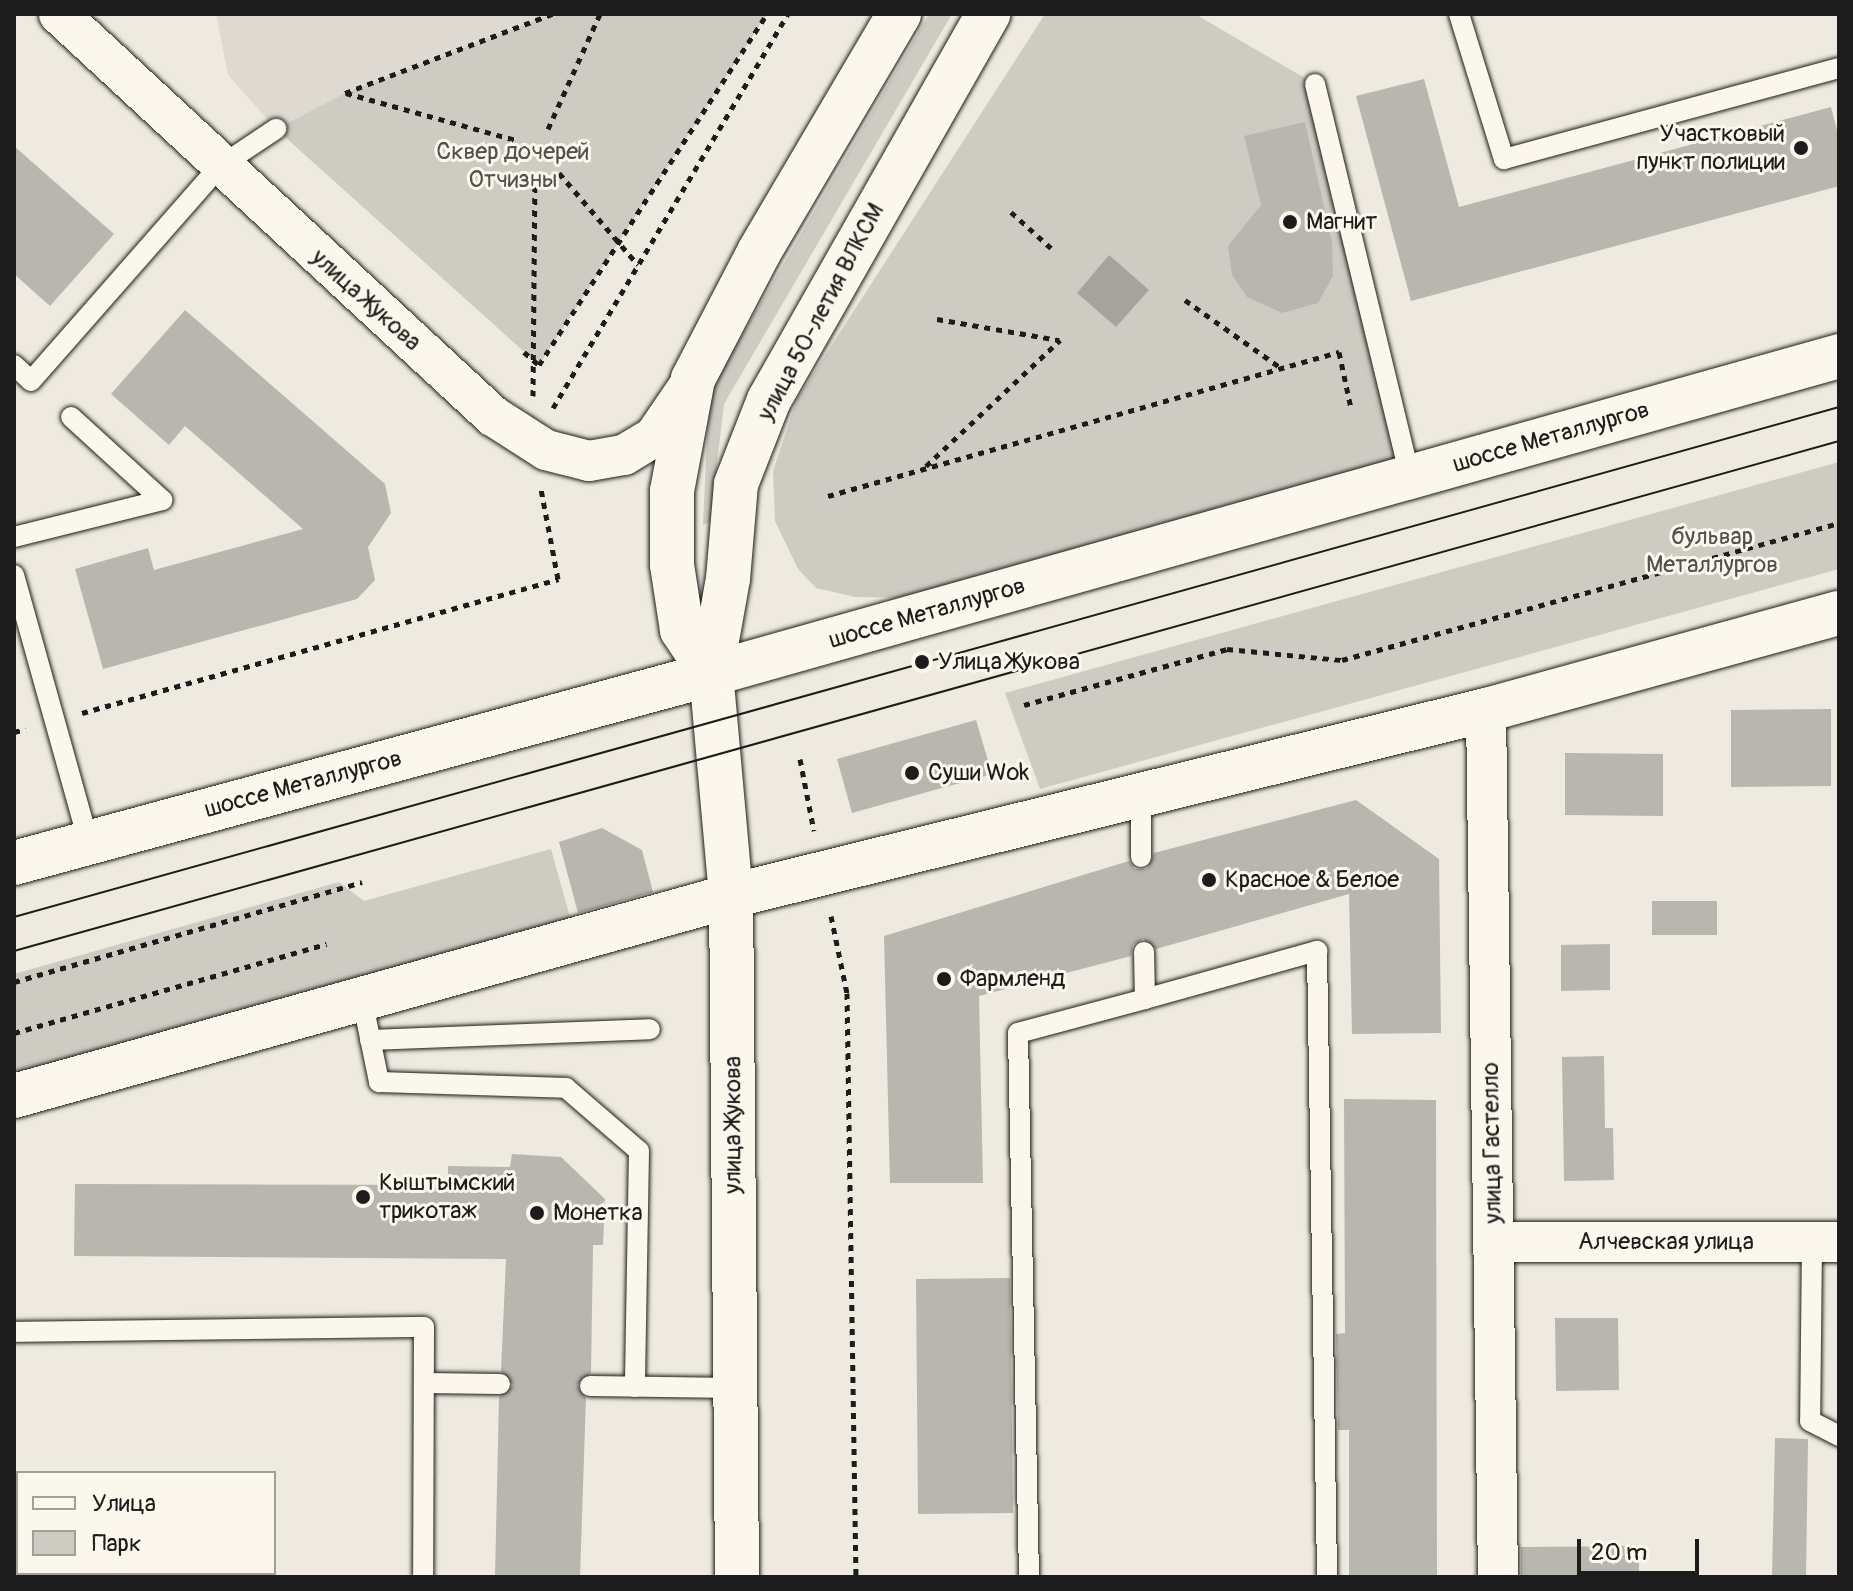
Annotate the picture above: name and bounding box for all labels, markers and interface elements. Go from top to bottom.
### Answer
place label: Участковый пункт полиции [1636,120,1785,176]
park label: Сквер дочерей Отчизны [436,138,590,194]
marker: Участковый пункт полиции [1792,139,1810,157]
street label: улица 50-летия ВЛКСМ [751,198,891,426]
place label: Магнит [1306,208,1377,236]
marker: Магнит [1281,213,1299,231]
street label: улица Жукова [305,243,427,357]
street label: шоссе Металлургов [1449,395,1653,479]
park label: бульвар Металлургов [1646,523,1778,579]
street label: шоссе Металлургов [825,571,1029,655]
place label: Улица Жукова [938,648,1080,676]
marker: Улица Жукова [913,653,931,671]
street label: шоссе Металлургов [201,744,405,824]
place label: Суши Wok [928,759,1029,787]
marker: Суши Wok [903,764,921,782]
place label: Красное & Белое [1225,866,1399,894]
marker: Красное & Белое [1200,871,1218,889]
place label: Фармленд [960,965,1065,993]
marker: Фармленд [935,970,953,988]
street label: улица Жукова [719,1056,747,1194]
street label: улица Гастелло [1476,1062,1508,1224]
place label: Кыштымский трикотаж [379,1169,515,1225]
marker: Кыштымский трикотаж [354,1188,372,1206]
place label: Монетка [553,1199,643,1227]
marker: Монетка [528,1204,546,1222]
street label: Алчевская улица [1578,1228,1754,1256]
legend [16,1471,276,1575]
text: Улица [92,1489,156,1518]
scale bar [1581,1523,1703,1573]
text: Парк [92,1529,141,1558]
text: 20 m [1591,1538,1647,1567]

